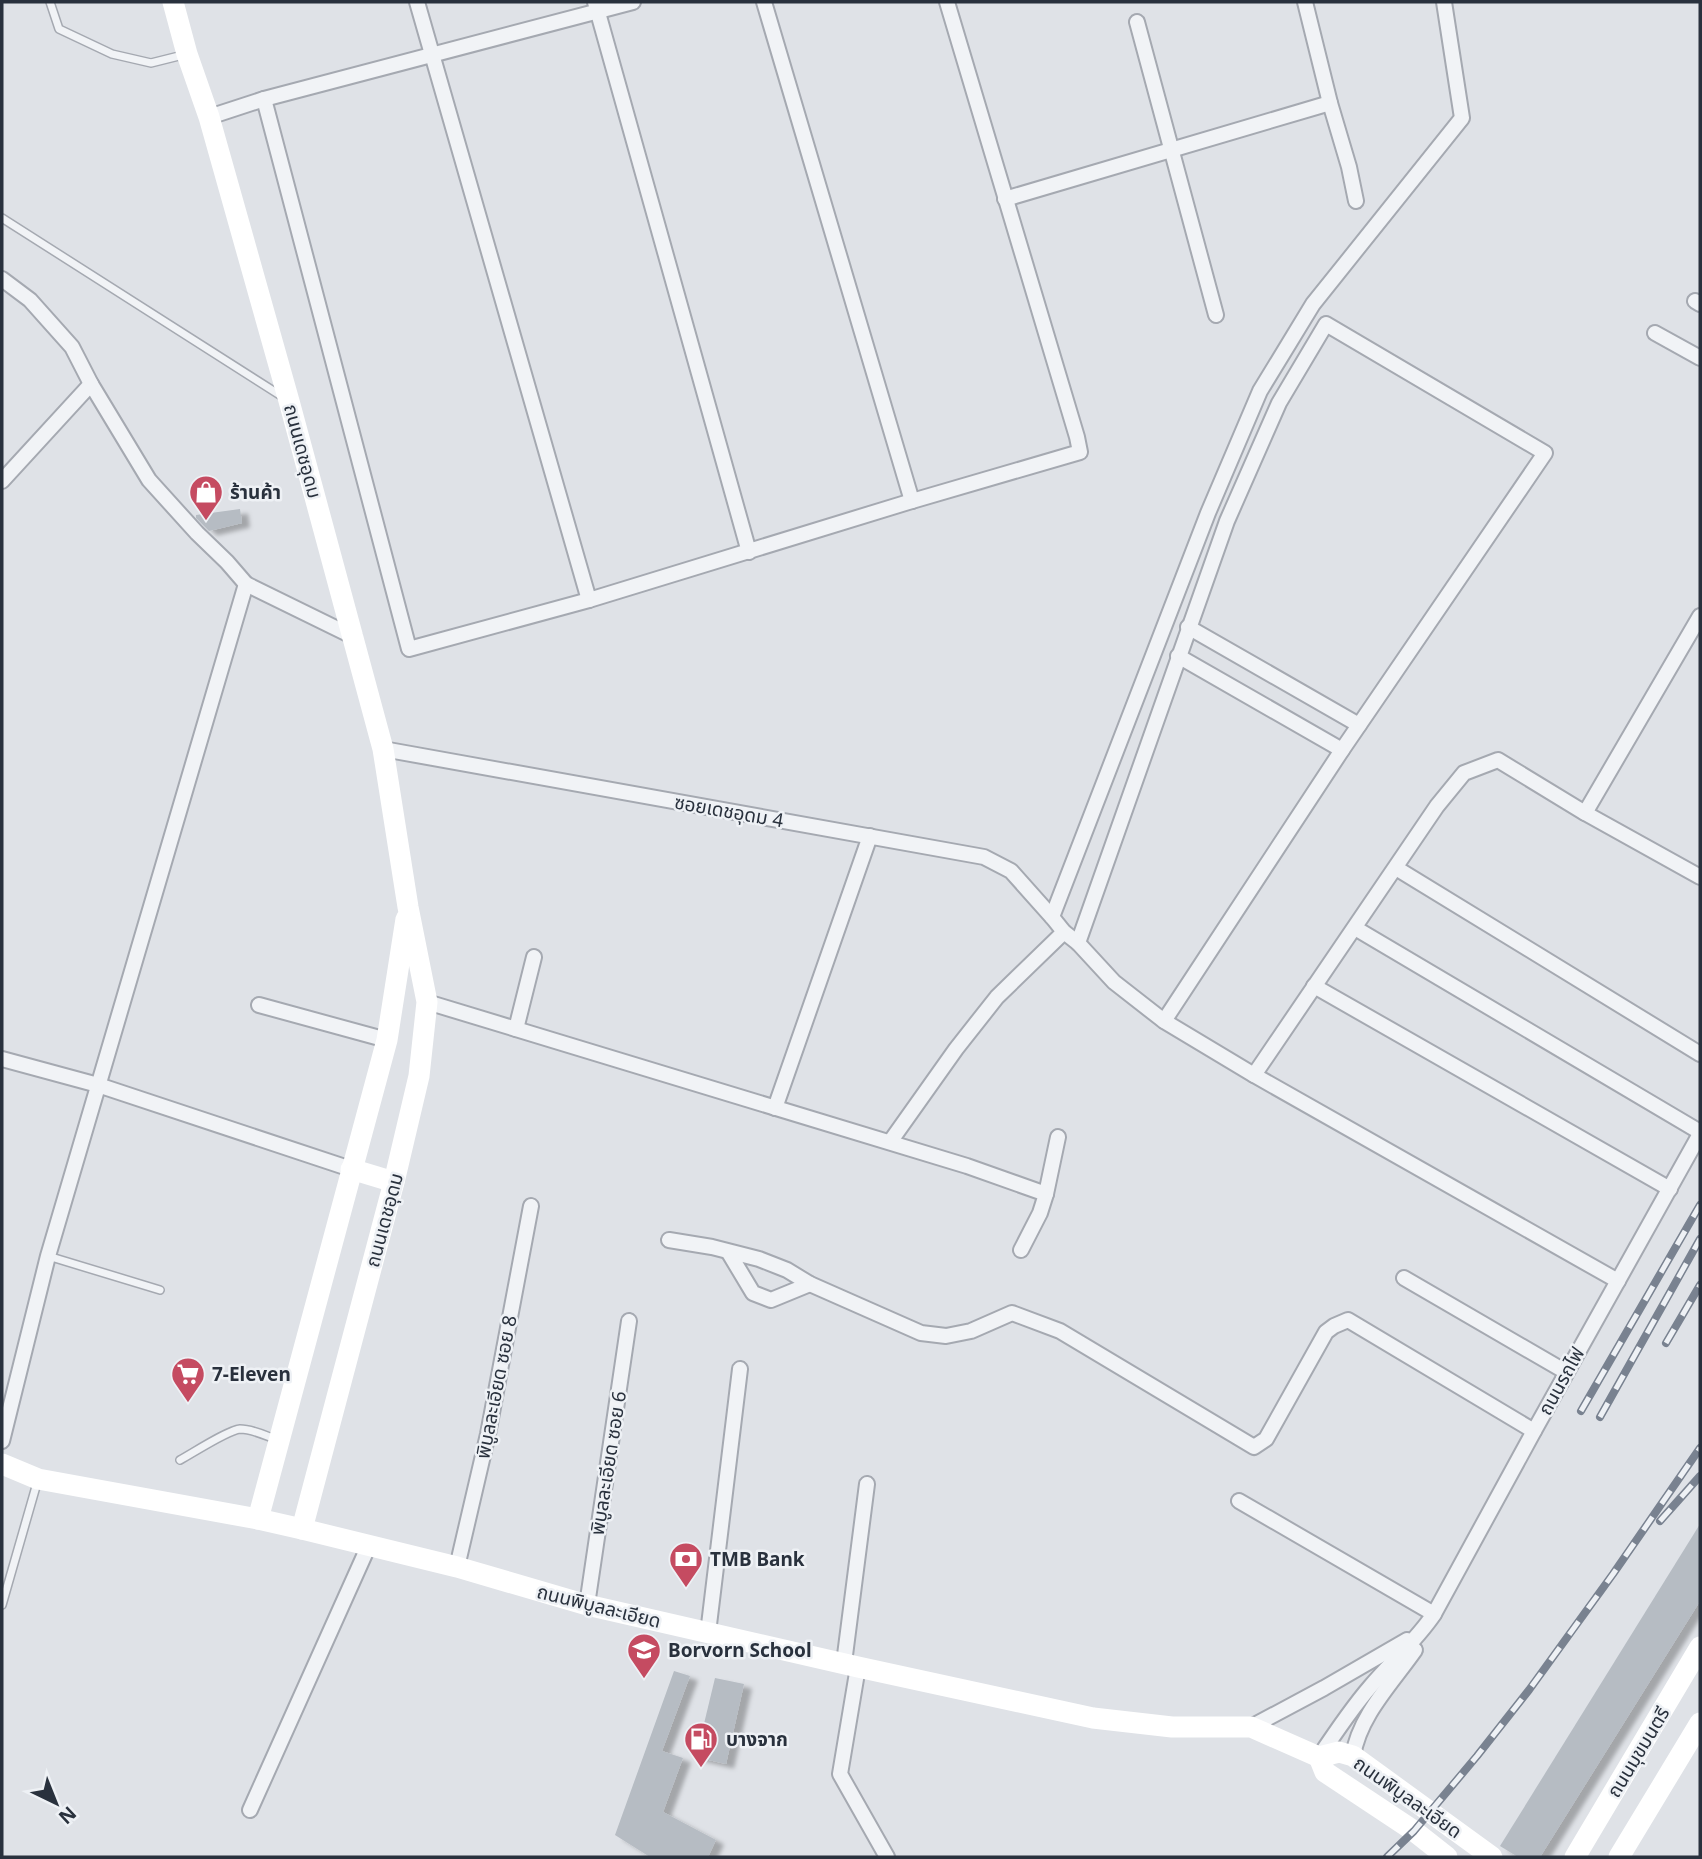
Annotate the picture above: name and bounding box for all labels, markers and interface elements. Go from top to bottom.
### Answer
street label: ถนนเดชอุดม [278,401,328,501]
shop icon: ร้านค้า [187,473,225,522]
place label: ร้านค้า [230,479,281,505]
street label: ซอยเดชอุดม 4 [672,789,786,833]
street label: ถนนเดชอุดม [359,1170,409,1270]
street label: พิบูลละเอียด ซอย 8 [469,1313,523,1461]
street label: ถนนรถไฟ [1532,1342,1590,1420]
supermarket icon: 7-Eleven [169,1355,207,1404]
place label: 7-Eleven [212,1361,291,1387]
street label: พิบูลละเอียด ซอย 6 [584,1389,632,1537]
bank icon: TMB Bank [667,1540,705,1589]
place label: TMB Bank [710,1546,805,1572]
street label: ถนนพิบูลละเอียด [534,1578,664,1634]
school or university icon: Borvorn School [625,1631,663,1680]
place label: Borvorn School [668,1637,812,1663]
street label: ถนนมุขมนตรี [1601,1702,1675,1802]
fuel station icon: บางจาก [682,1720,720,1769]
place label: บางจาก [726,1726,788,1752]
street label: ถนนพิบูลละเอียด [1349,1750,1467,1844]
north arrow [21,1768,91,1838]
text: N [53,1801,82,1830]

